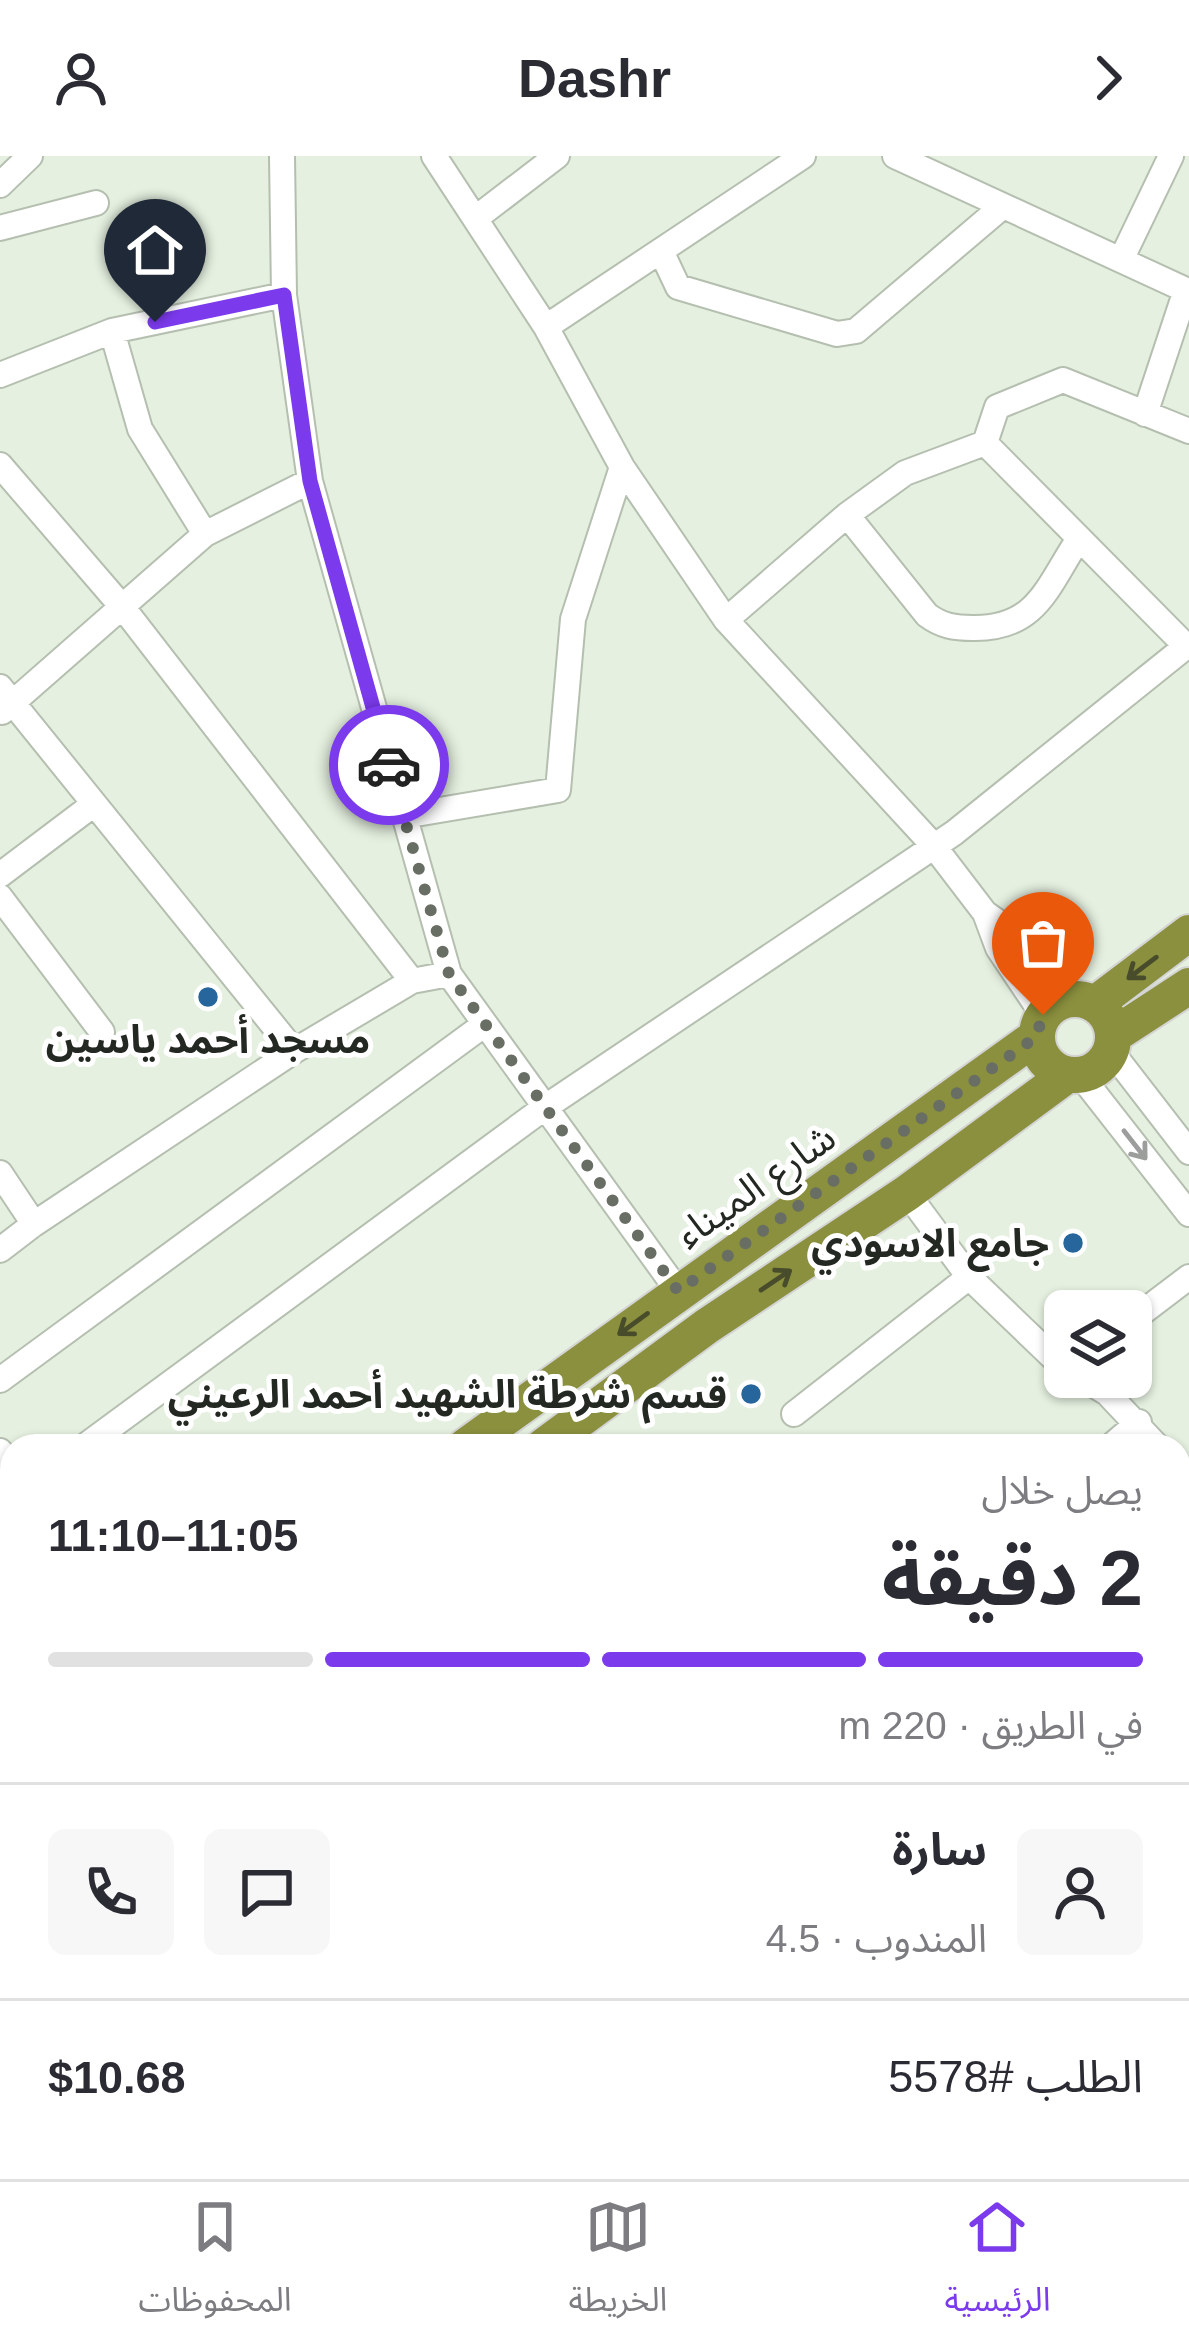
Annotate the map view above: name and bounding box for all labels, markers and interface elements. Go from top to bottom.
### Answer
icon: person [48,45,114,111]
icon: forward [1075,45,1141,111]
text: Dashr [518,48,671,108]
pin [104,199,206,322]
icon: home [122,217,188,283]
courier [329,705,449,825]
icon: car [356,732,422,798]
pin [992,892,1094,1015]
icon: bag [1010,910,1076,976]
one-way arrow [1126,955,1159,981]
marker: مسجد أحمد ياسين [195,984,221,1010]
place label: مسجد أحمد ياسين [46,1014,370,1062]
street label: شارع الميناء [668,1115,847,1262]
one-way arrow [1121,1128,1148,1160]
place label: جامع الاسودي [811,1222,1049,1275]
marker: جامع الاسودي [1060,1230,1086,1256]
one-way arrow [758,1268,792,1293]
map controls [1044,1290,1152,1398]
button: layers [1044,1290,1152,1398]
one-way arrow [617,1311,650,1336]
place label: قسم شرطة الشهيد أحمد الرعيني [168,1369,727,1426]
marker: قسم شرطة الشهيد أحمد الرعيني [738,1381,764,1407]
text: يصل خلال [982,1469,1143,1512]
text: 11:05–11:10 [48,1510,298,1561]
text: 2 دقيقة [882,1534,1143,1622]
text: في الطريق · 220 m [838,1704,1143,1747]
text: سارة [892,1824,987,1875]
button: phone [48,1829,174,1955]
button: chat [204,1829,330,1955]
button: person [1017,1829,1143,1955]
text: المندوب · 4.5 [766,1917,987,1960]
text: الطلب #5578 [888,2051,1143,2102]
text: $10.68 [48,2052,186,2103]
tab: المحفوظات [138,2194,292,2335]
tab: الخريطة [569,2194,667,2335]
tab: الرئيسية [944,2194,1051,2335]

